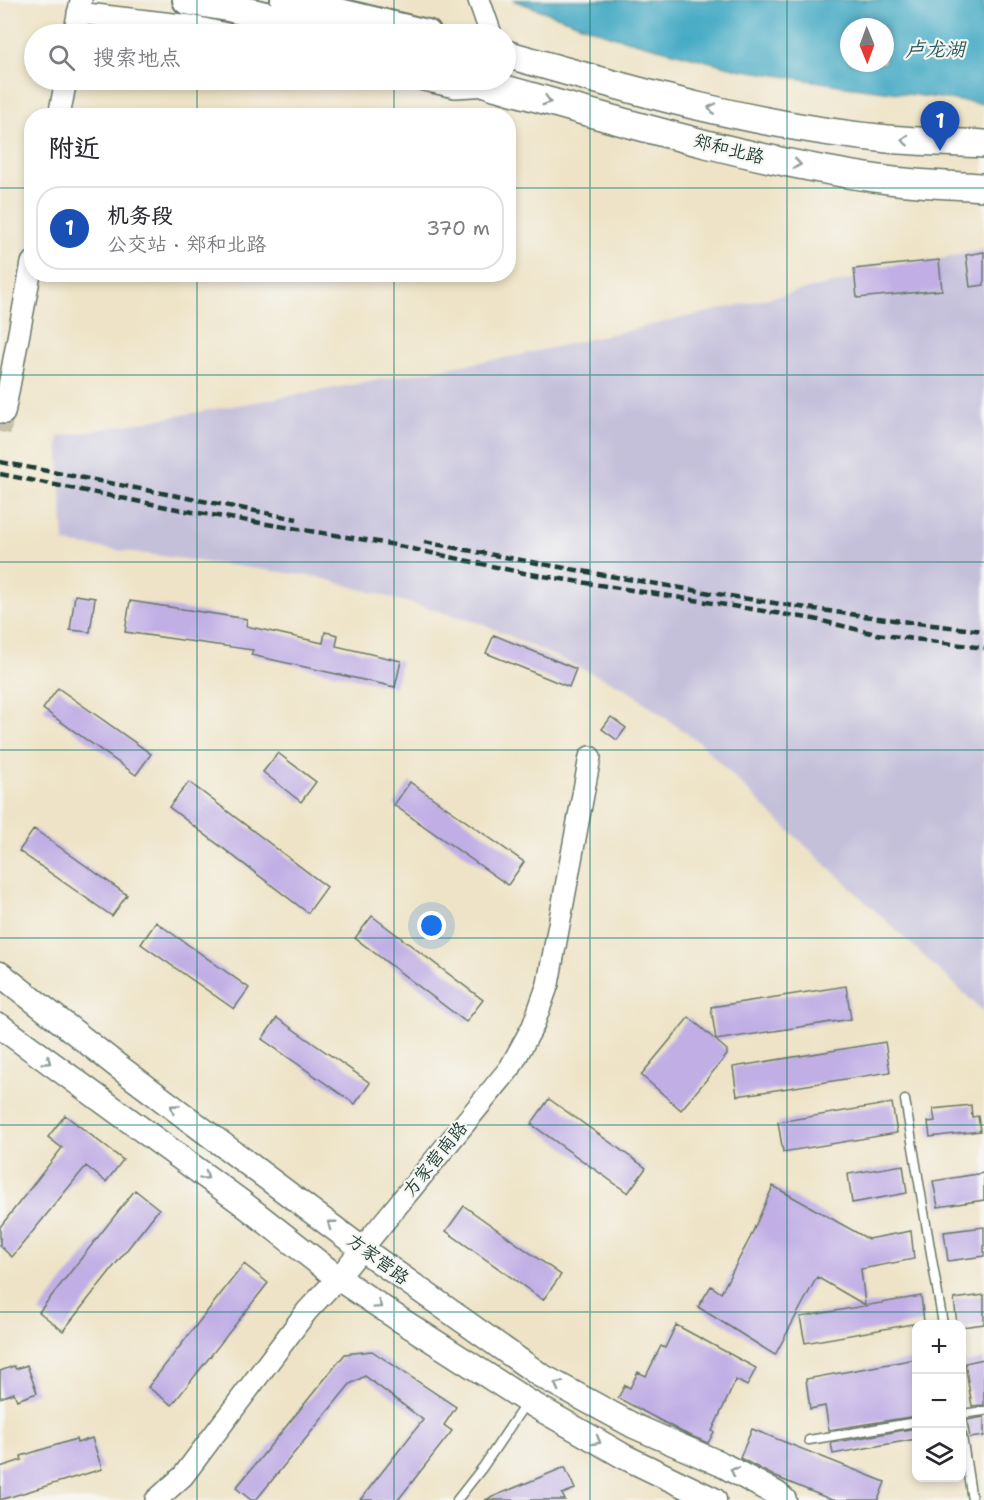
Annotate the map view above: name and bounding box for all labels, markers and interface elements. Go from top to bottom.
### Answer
north arrow [840,18,894,72]
search box [24,24,516,90]
water label: 卢龙湖 [905,36,967,62]
icon: search [45,41,78,74]
text: 搜索地点 [93,43,181,72]
one-way arrow [541,94,552,106]
pin: 1 [920,102,960,151]
one-way arrow [708,103,718,116]
street label: 郑和北路 [691,129,767,169]
text: 附近 [48,130,100,165]
one-way arrow [900,133,909,146]
one-way arrow [793,158,802,170]
text: 机务段 [107,201,173,230]
text: 1 [65,215,74,241]
text: 370 m [426,215,490,241]
text: 公交站 · 郑和北路 [107,231,266,257]
your location [417,911,446,940]
one-way arrow [41,1054,52,1065]
one-way arrow [170,1104,181,1115]
street label: 方家营南路 [397,1116,473,1202]
one-way arrow [198,1169,209,1180]
one-way arrow [327,1220,338,1231]
street label: 方家营路 [342,1228,414,1290]
one-way arrow [371,1298,382,1309]
map controls [912,1320,966,1482]
button: + [912,1320,966,1374]
button: − [912,1374,966,1428]
one-way arrow [554,1381,565,1392]
button: layers [912,1428,966,1482]
one-way arrow [591,1434,601,1445]
one-way arrow [729,1467,740,1478]

